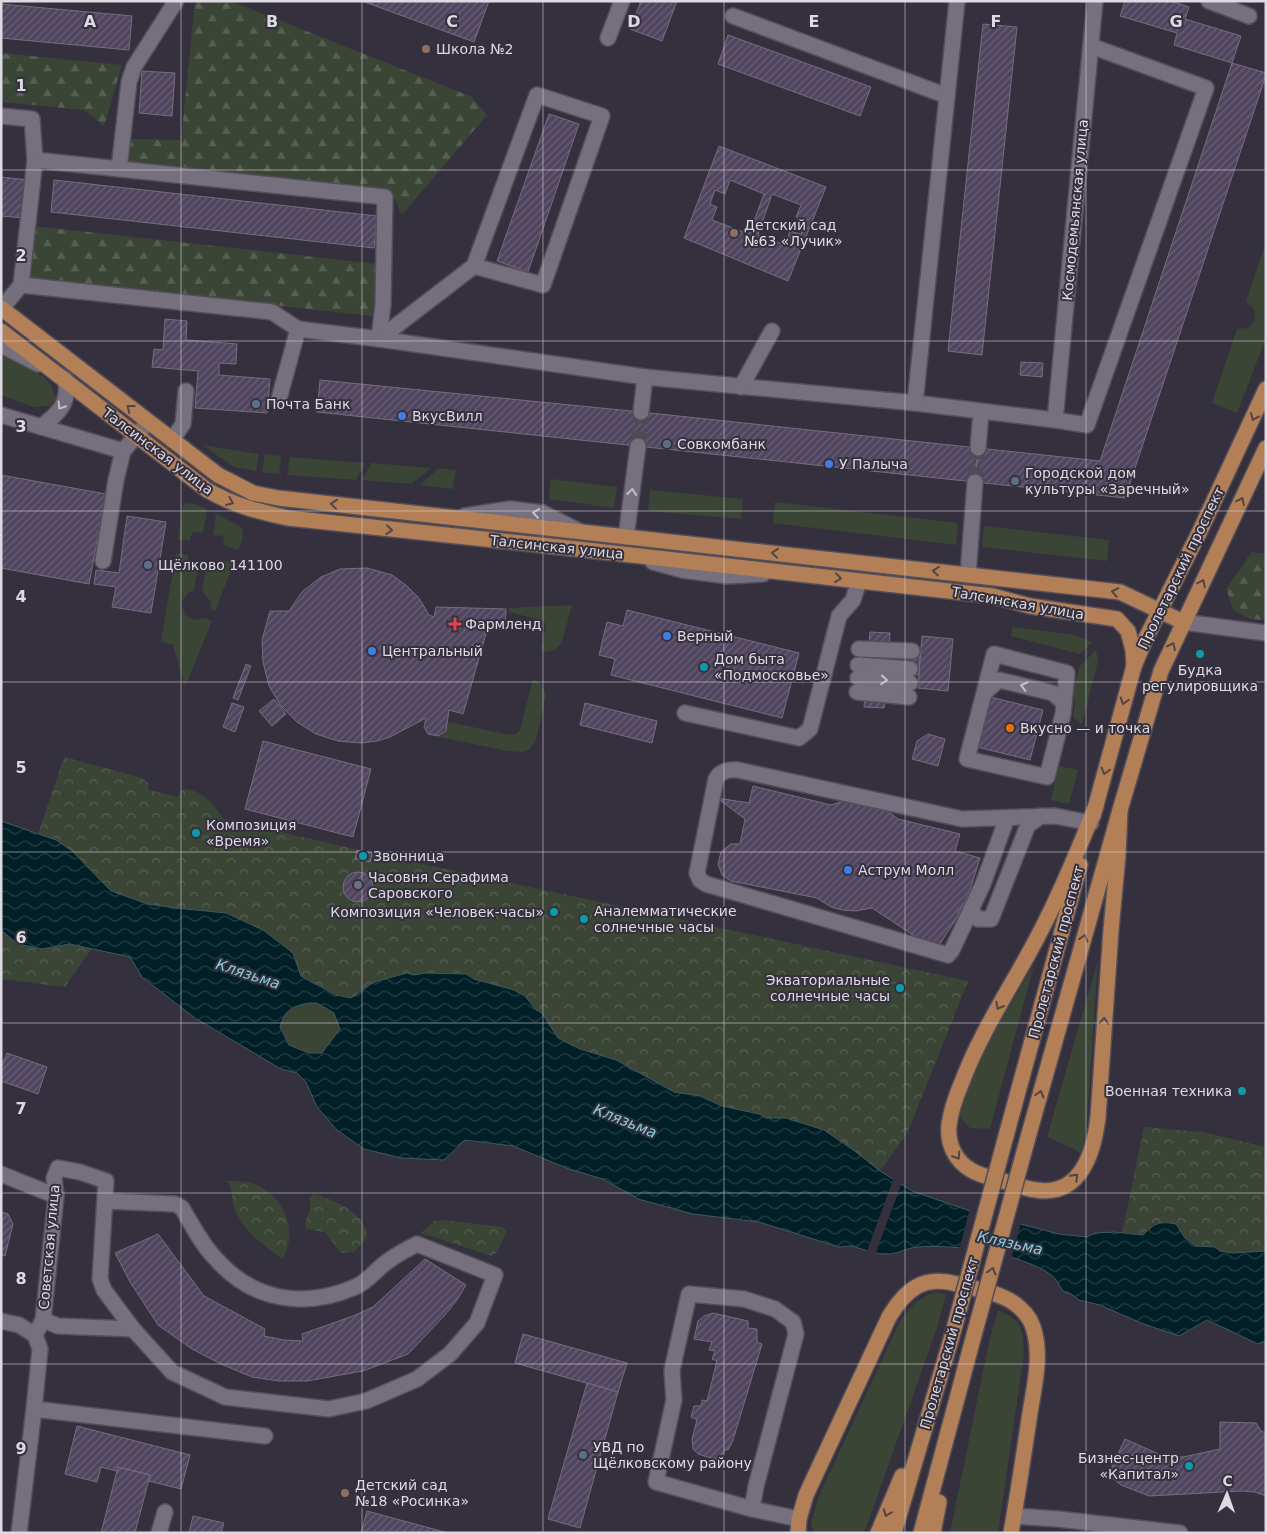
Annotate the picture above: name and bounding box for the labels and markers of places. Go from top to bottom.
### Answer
place label: Школа №2 [436,41,513,57]
marker: Школа №2 [420,43,432,55]
place label: Детский сад №63 «Лучик» [744,217,843,249]
marker: Детский сад №63 «Лучик» [728,227,740,239]
place label: Почта Банк [266,396,350,412]
marker: Почта Банк [250,398,262,410]
place label: ВкусВилл [412,408,483,424]
marker: ВкусВилл [396,410,408,422]
place label: Совкомбанк [677,436,766,452]
marker: Совкомбанк [661,438,673,450]
place label: У Палыча [839,456,908,472]
marker: У Палыча [823,458,835,470]
place label: Городской дом культуры «Заречный» [1025,465,1190,497]
marker: Городской дом культуры «Заречный» [1009,475,1021,487]
place label: Щёлково 141100 [158,557,283,573]
marker: Щёлково 141100 [142,559,154,571]
place label: Фармленд [465,616,541,632]
marker: Фармленд [449,618,461,630]
place label: Верный [677,628,733,644]
marker: Верный [661,630,673,642]
place label: Центральный [382,643,483,659]
marker: Центральный [366,645,378,657]
marker: Будка регулировщика [1194,648,1206,660]
place label: Дом быта «Подмосковье» [714,651,829,683]
marker: Дом быта «Подмосковье» [698,661,710,673]
place label: Будка регулировщика [1142,662,1258,694]
place label: Вкусно — и точка [1020,720,1150,736]
marker: Вкусно — и точка [1004,722,1016,734]
place label: Композиция «Время» [206,817,296,849]
marker: Композиция «Время» [190,827,202,839]
place label: Звонница [373,848,444,864]
marker: Звонница [357,850,369,862]
place label: Аструм Молл [858,862,954,878]
marker: Аструм Молл [842,864,854,876]
place label: Часовня Серафима Саровского [368,869,509,901]
marker: Часовня Серафима Саровского [352,879,364,891]
place label: Аналемматические солнечные часы [594,903,737,935]
place label: Композиция «Человек-часы» [330,904,544,920]
marker: Композиция «Человек-часы» [548,906,560,918]
marker: Аналемматические солнечные часы [578,913,590,925]
place label: Экваториальные солнечные часы [766,972,890,1004]
marker: Экваториальные солнечные часы [894,982,906,994]
place label: Военная техника [1105,1083,1232,1099]
marker: Военная техника [1236,1085,1248,1097]
place label: УВД по Щёлковскому району [593,1439,752,1471]
marker: УВД по Щёлковскому району [577,1449,589,1461]
place label: Бизнес-центр «Капитал» [1078,1450,1179,1482]
marker: Бизнес-центр «Капитал» [1183,1460,1195,1472]
place label: Детский сад №18 «Росинка» [355,1477,469,1509]
marker: Детский сад №18 «Росинка» [339,1487,351,1499]

